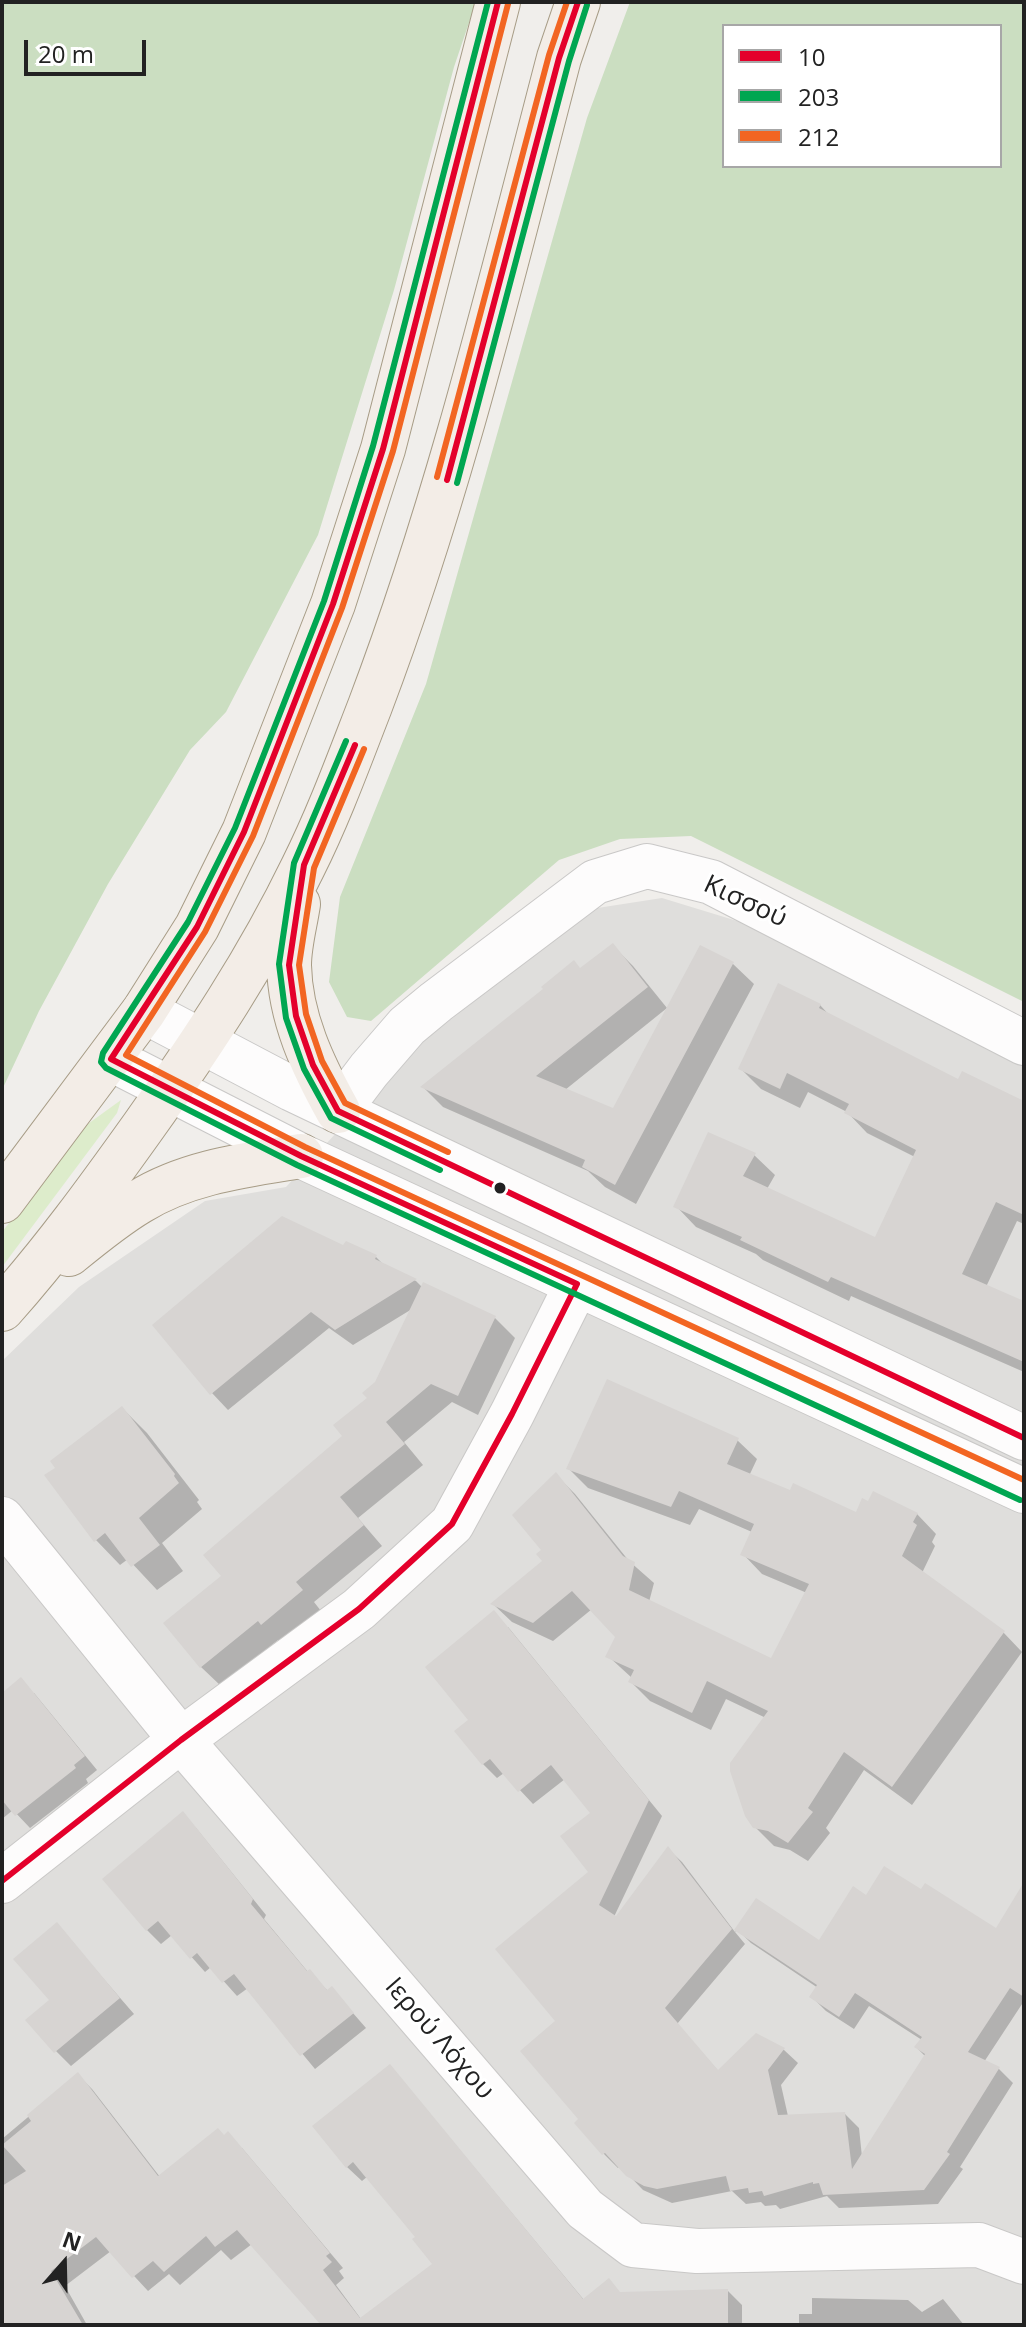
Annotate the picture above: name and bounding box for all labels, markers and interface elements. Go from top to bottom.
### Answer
scale bar [28,24,150,74]
legend [722,24,1002,168]
text: 20 m [38,37,94,70]
text: 10 [798,40,825,73]
text: 203 [798,80,839,113]
text: 212 [798,120,839,153]
street label: Κισσού [699,869,791,935]
unlabelled marker [492,1180,508,1196]
street label: Ιερού Λόχου [378,1972,500,2106]
north arrow [24,2223,104,2303]
text: N [59,2223,86,2258]

